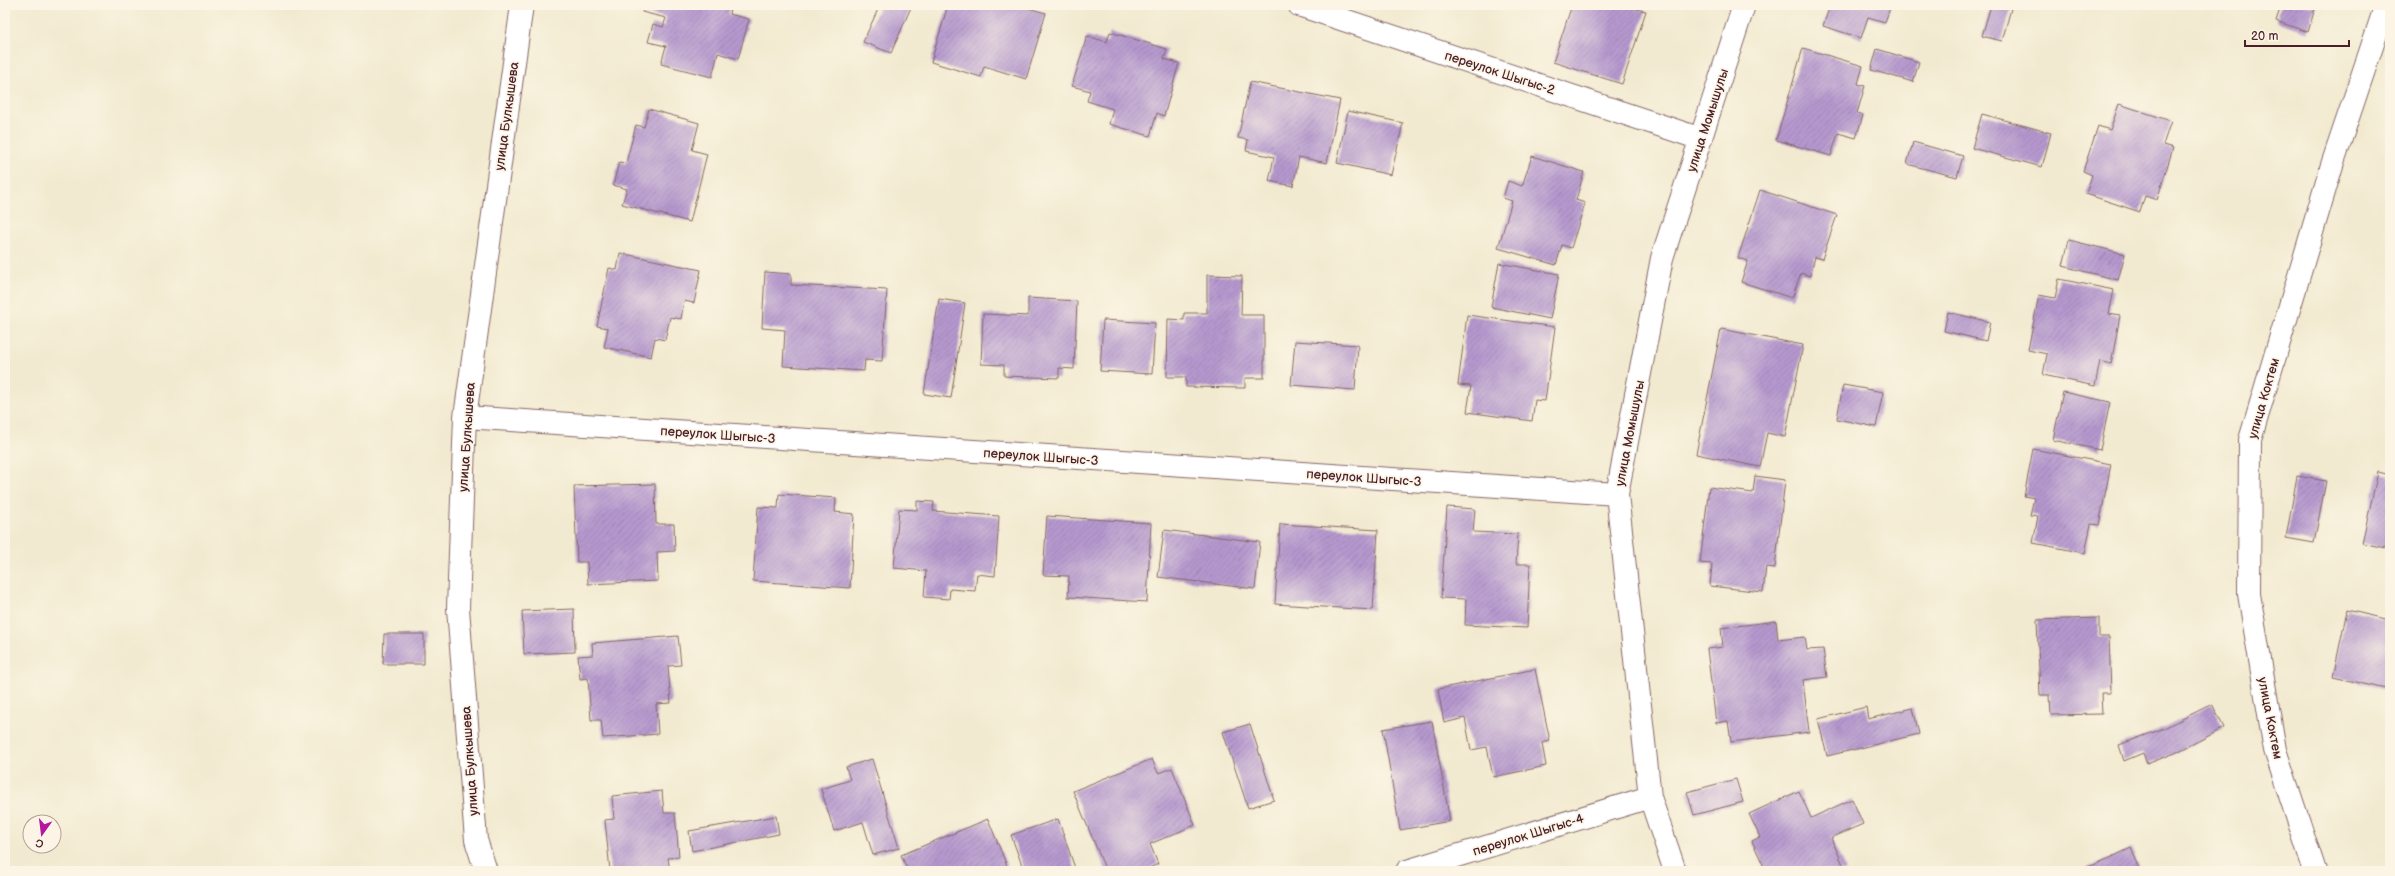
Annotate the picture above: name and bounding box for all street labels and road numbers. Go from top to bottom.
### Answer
street label: переулок Шыгыс-2 [1442,48,1557,98]
street label: улица Булкышева [491,60,523,172]
street label: улица Момышулы [1684,67,1732,174]
street label: улица Коктем [2245,356,2283,441]
street label: улица Момышулы [1612,379,1648,488]
street label: улица Булкышева [455,381,479,492]
street label: переулок Шыгыс-3 [660,423,776,447]
street label: переулок Шыгыс-3 [983,445,1099,469]
street label: переулок Шыгыс-3 [1306,466,1422,490]
street label: улица Коктем [2254,676,2286,761]
street label: улица Булкышева [458,705,482,816]
street label: переулок Шыгыс-4 [1471,810,1586,859]

